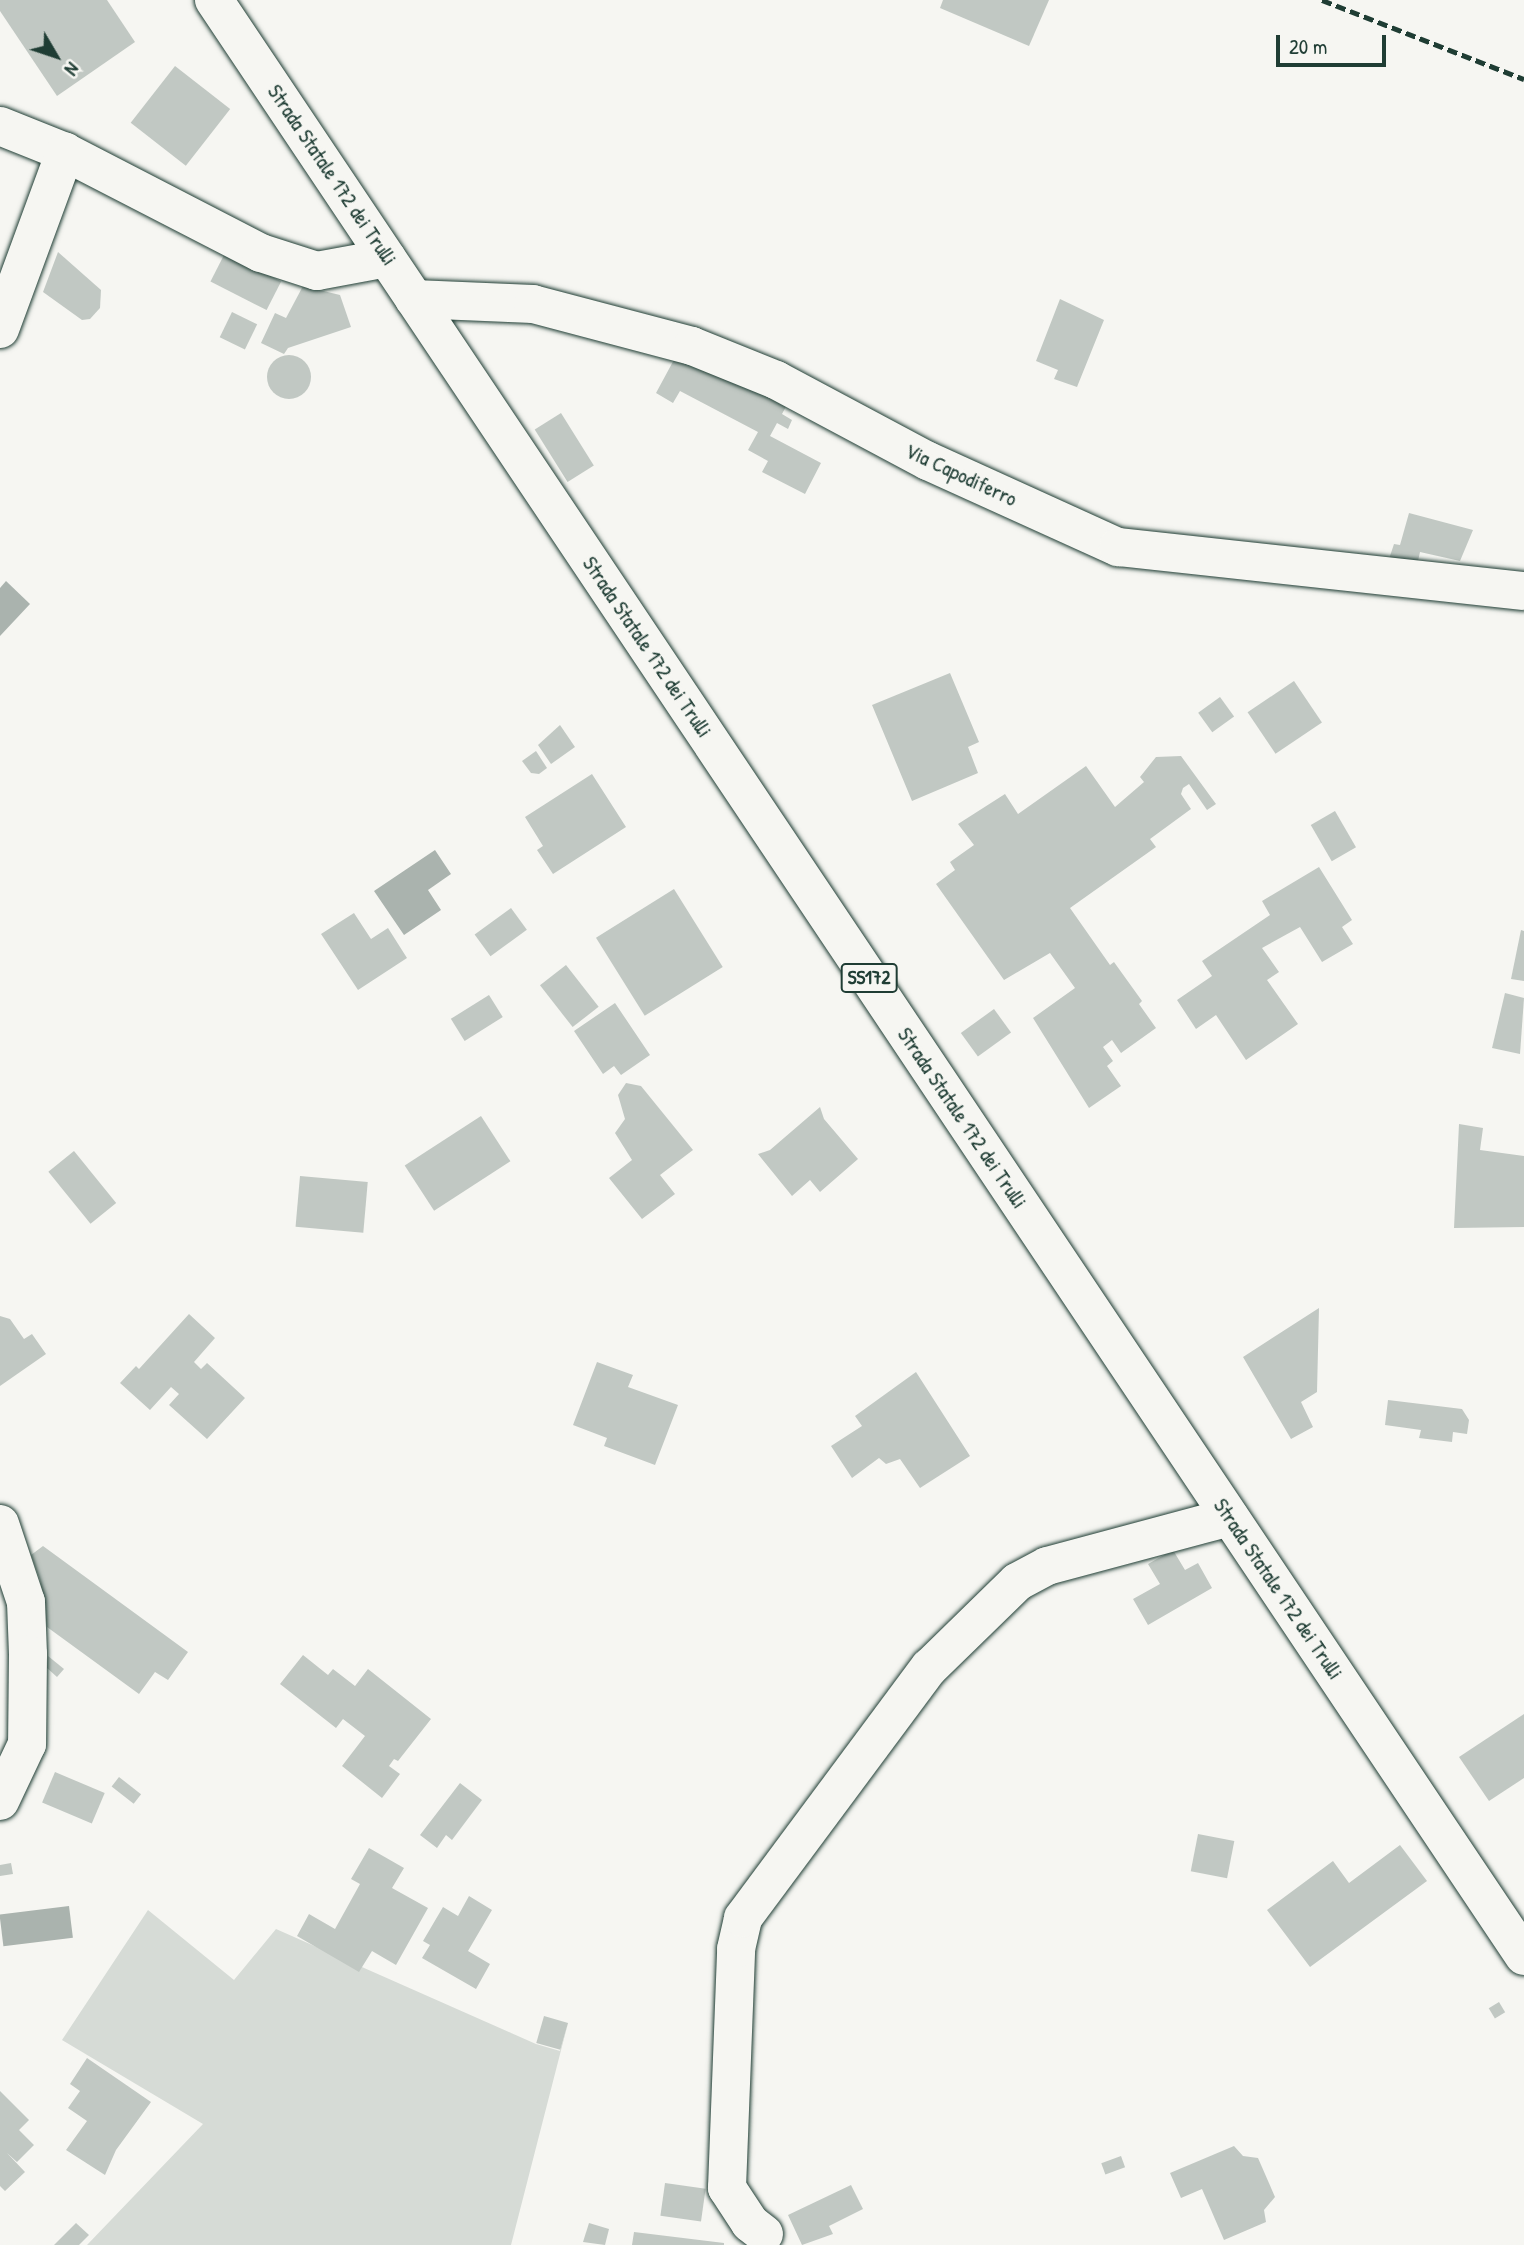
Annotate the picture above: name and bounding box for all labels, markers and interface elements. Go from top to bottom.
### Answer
north arrow [21,21,91,91]
scale bar [1279,21,1389,65]
text: 20 m [1289,32,1327,61]
text: N [59,57,86,81]
street label: Strada Statale 172 dei Trulli [262,80,402,270]
street label: Via Capodiferro [901,438,1021,512]
street label: Strada Statale 172 dei Trulli [577,552,717,742]
road number: SS172 [839,962,899,994]
street label: Strada Statale 172 dei Trulli [892,1023,1032,1213]
street label: Strada Statale 172 dei Trulli [1208,1494,1348,1684]

